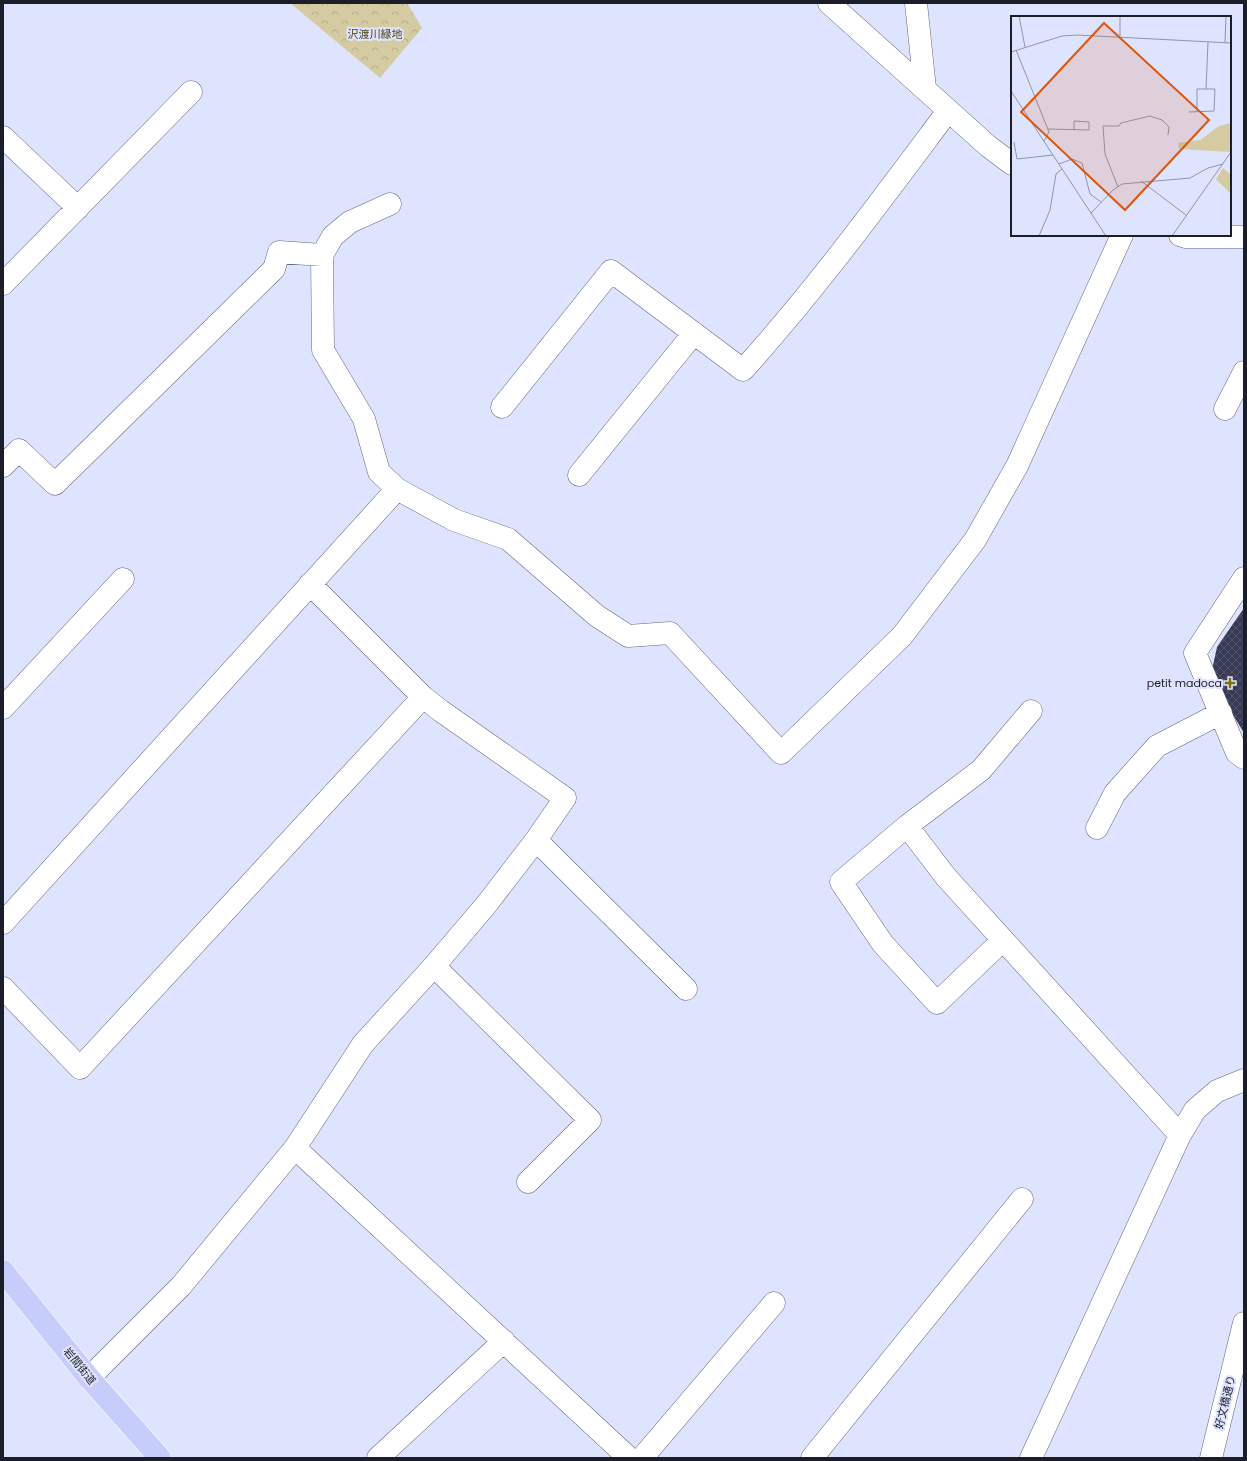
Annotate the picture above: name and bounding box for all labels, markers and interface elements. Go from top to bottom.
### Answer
inset map [1011,16,1231,236]
park label: 沢渡川緑地 [348,26,403,42]
place label: petit madoca [1147,675,1222,691]
marker: petit madoca [1225,678,1235,688]
street label: 岩間街道 [60,1344,100,1388]
street label: 好文橋通り [1211,1373,1239,1431]

